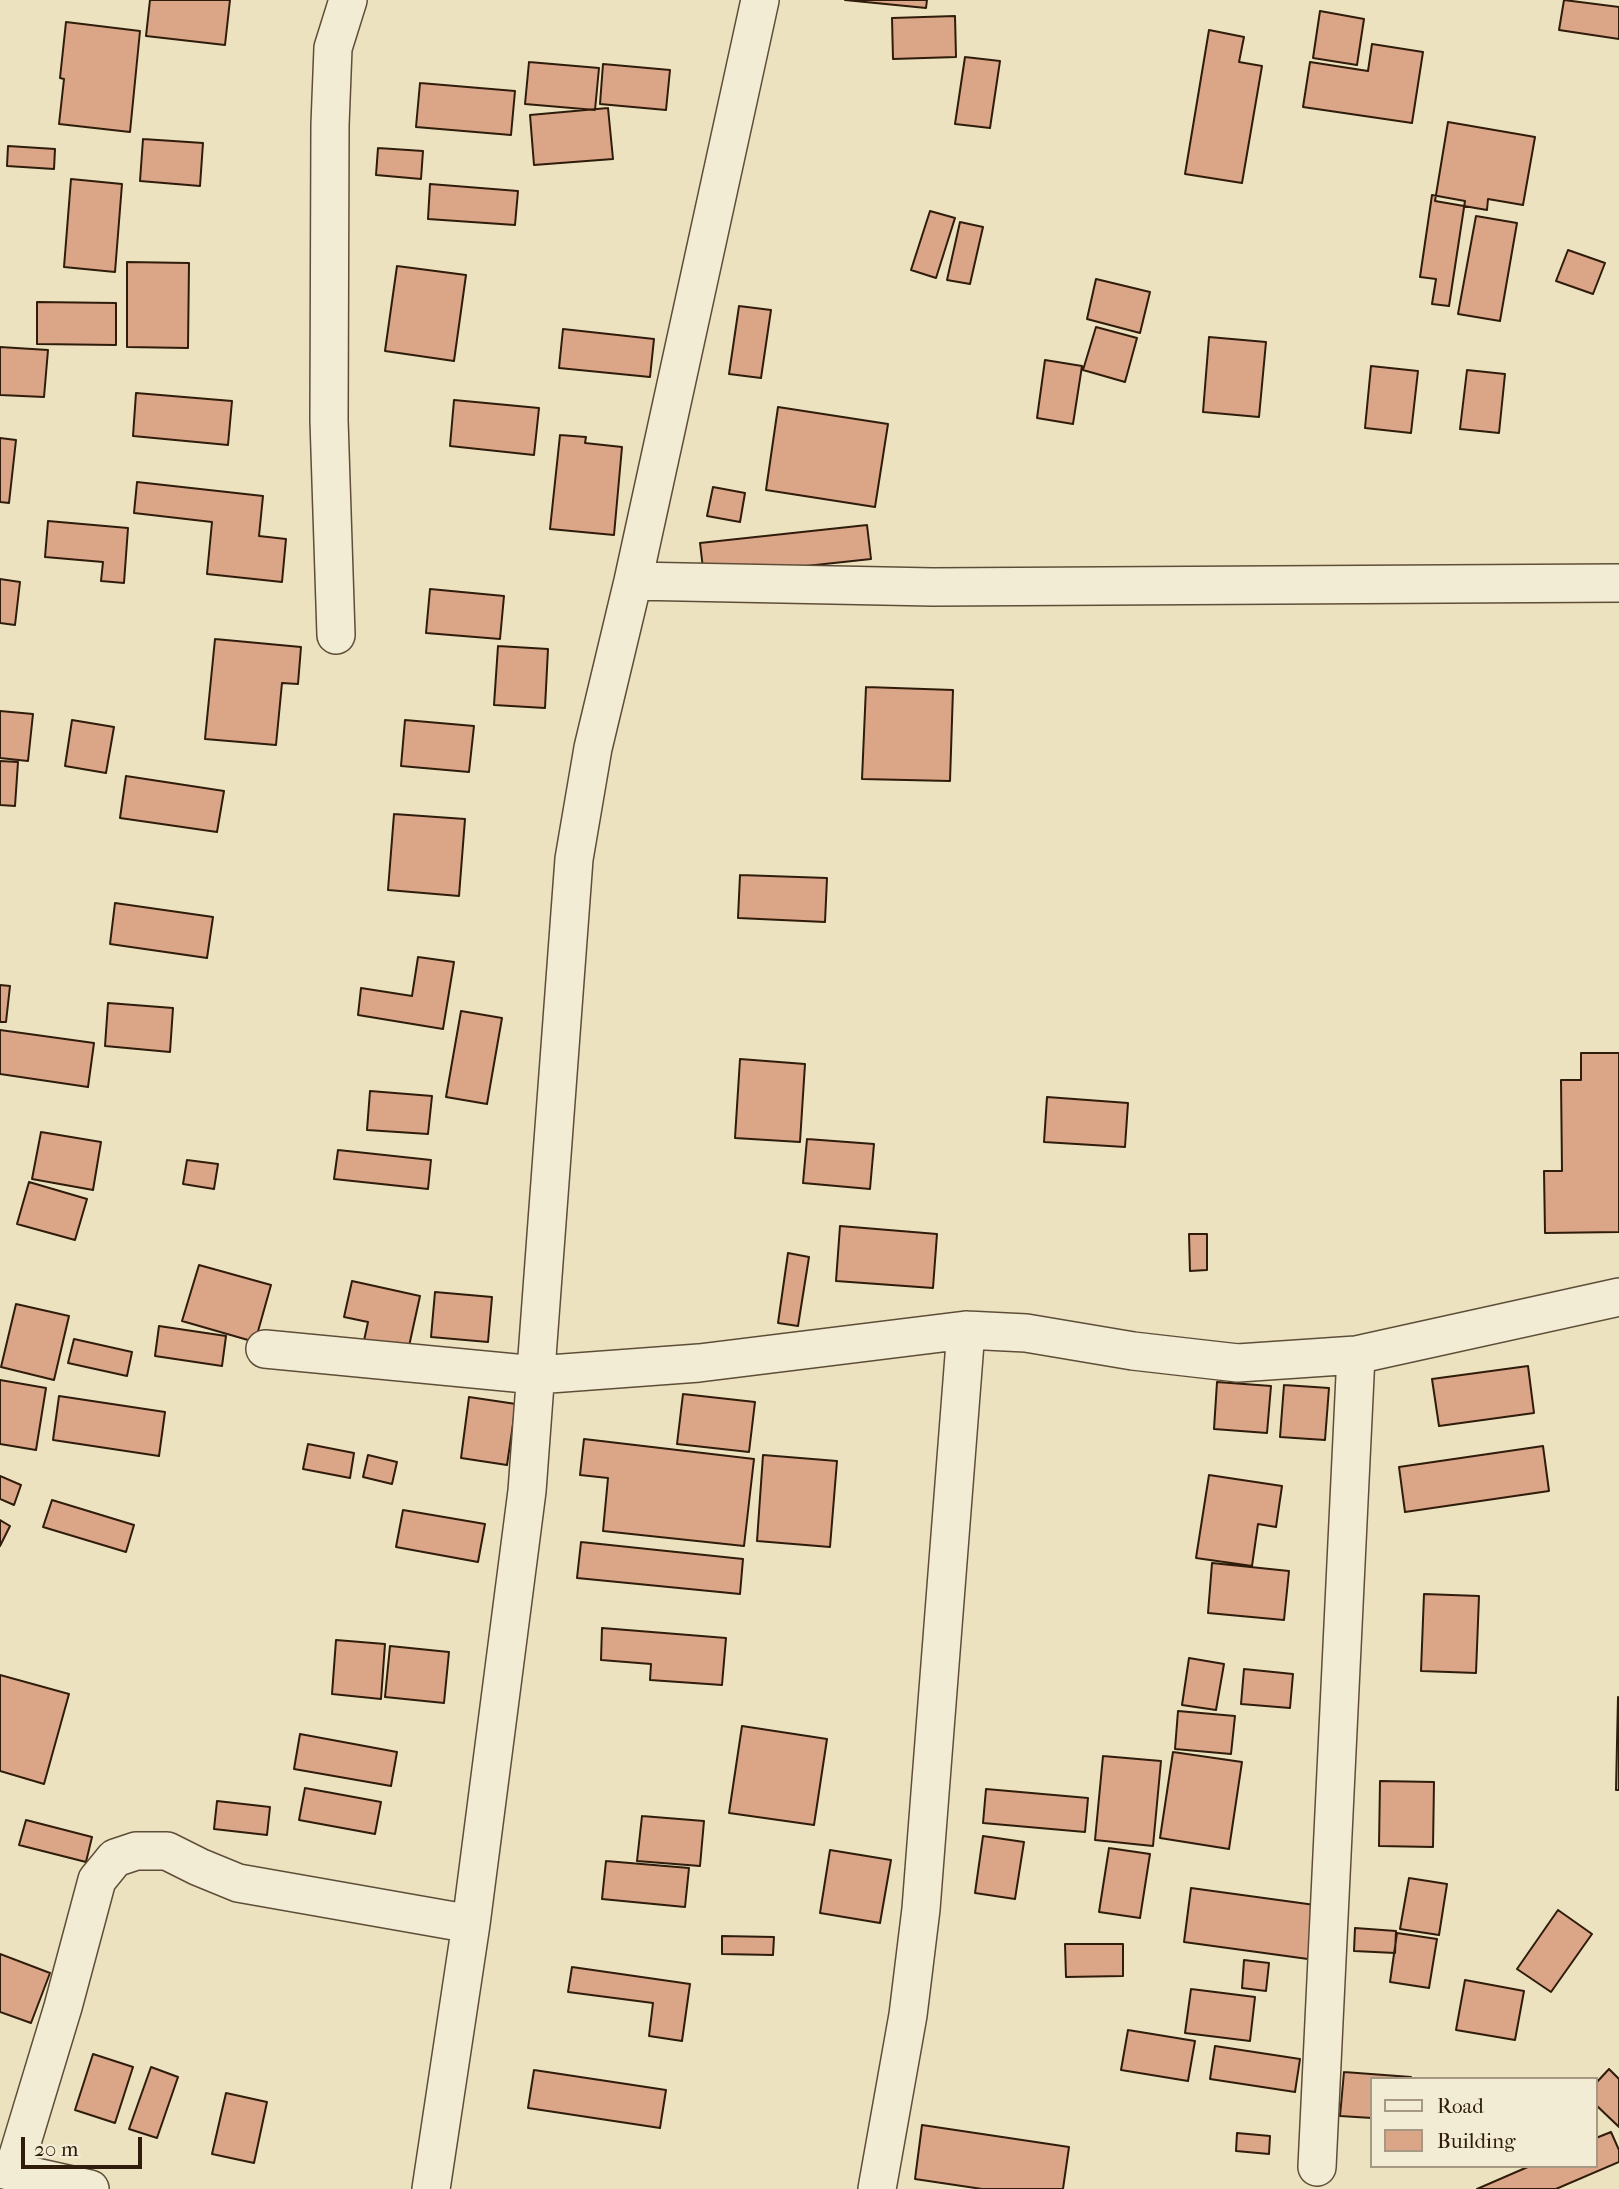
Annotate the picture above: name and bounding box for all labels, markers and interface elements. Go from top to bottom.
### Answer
legend [1370,2077,1598,2168]
text: Road [1437,2094,1484,2118]
scale bar [24,2122,145,2166]
text: Building [1437,2129,1515,2153]
text: 20 m [34,2137,78,2161]

